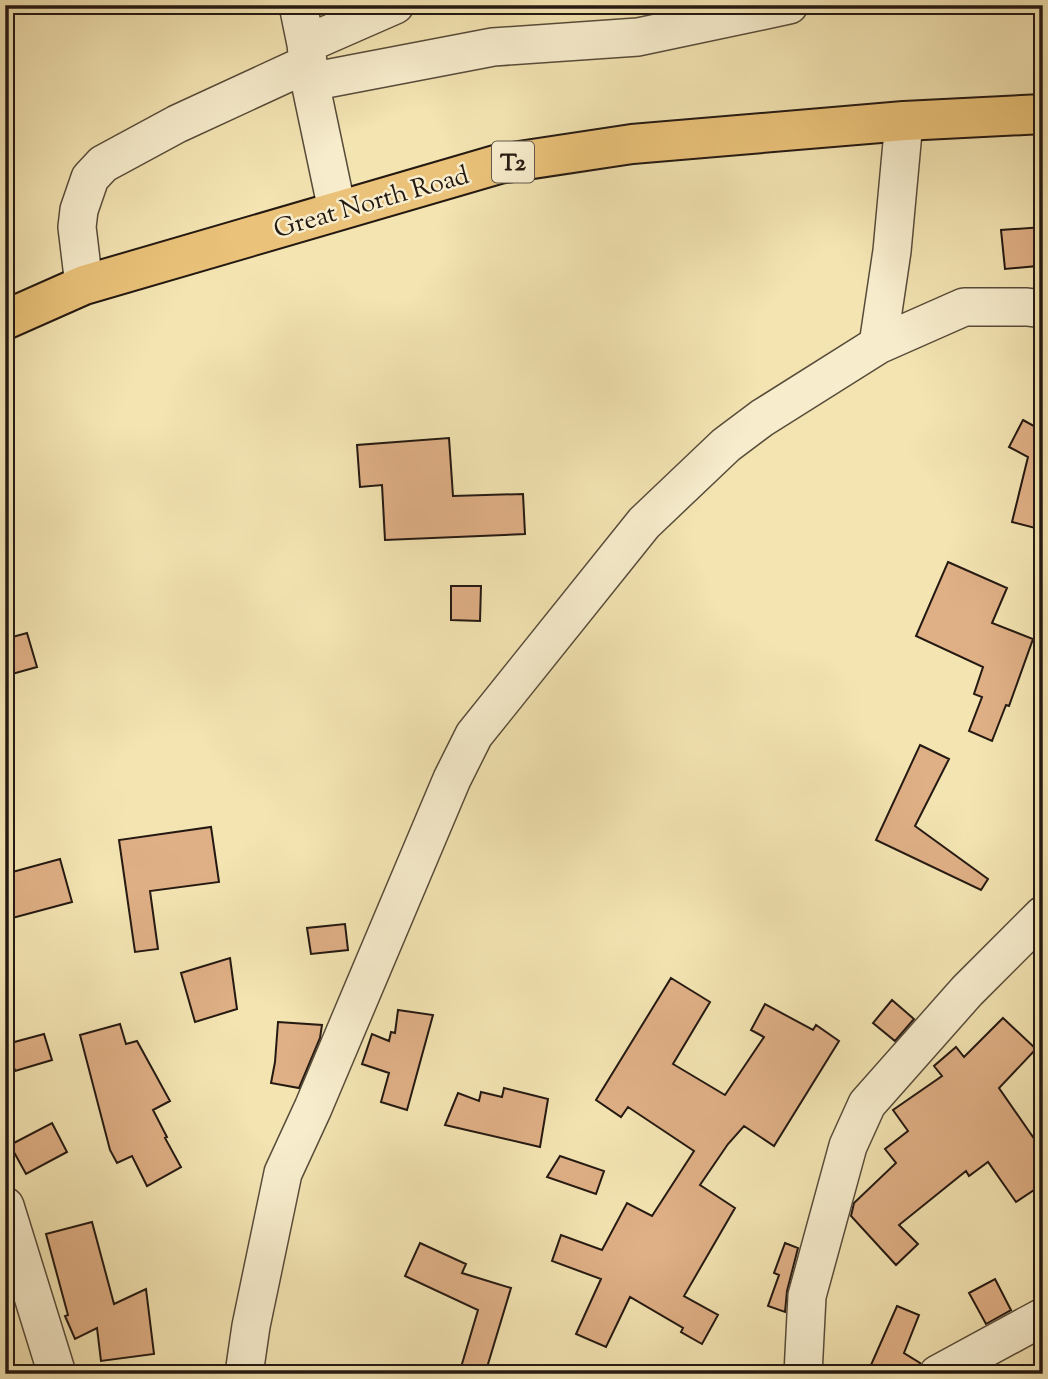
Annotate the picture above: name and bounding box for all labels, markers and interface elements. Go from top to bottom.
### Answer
road number: T2 [492,142,534,182]
street label: Great North Road [270,158,474,249]

